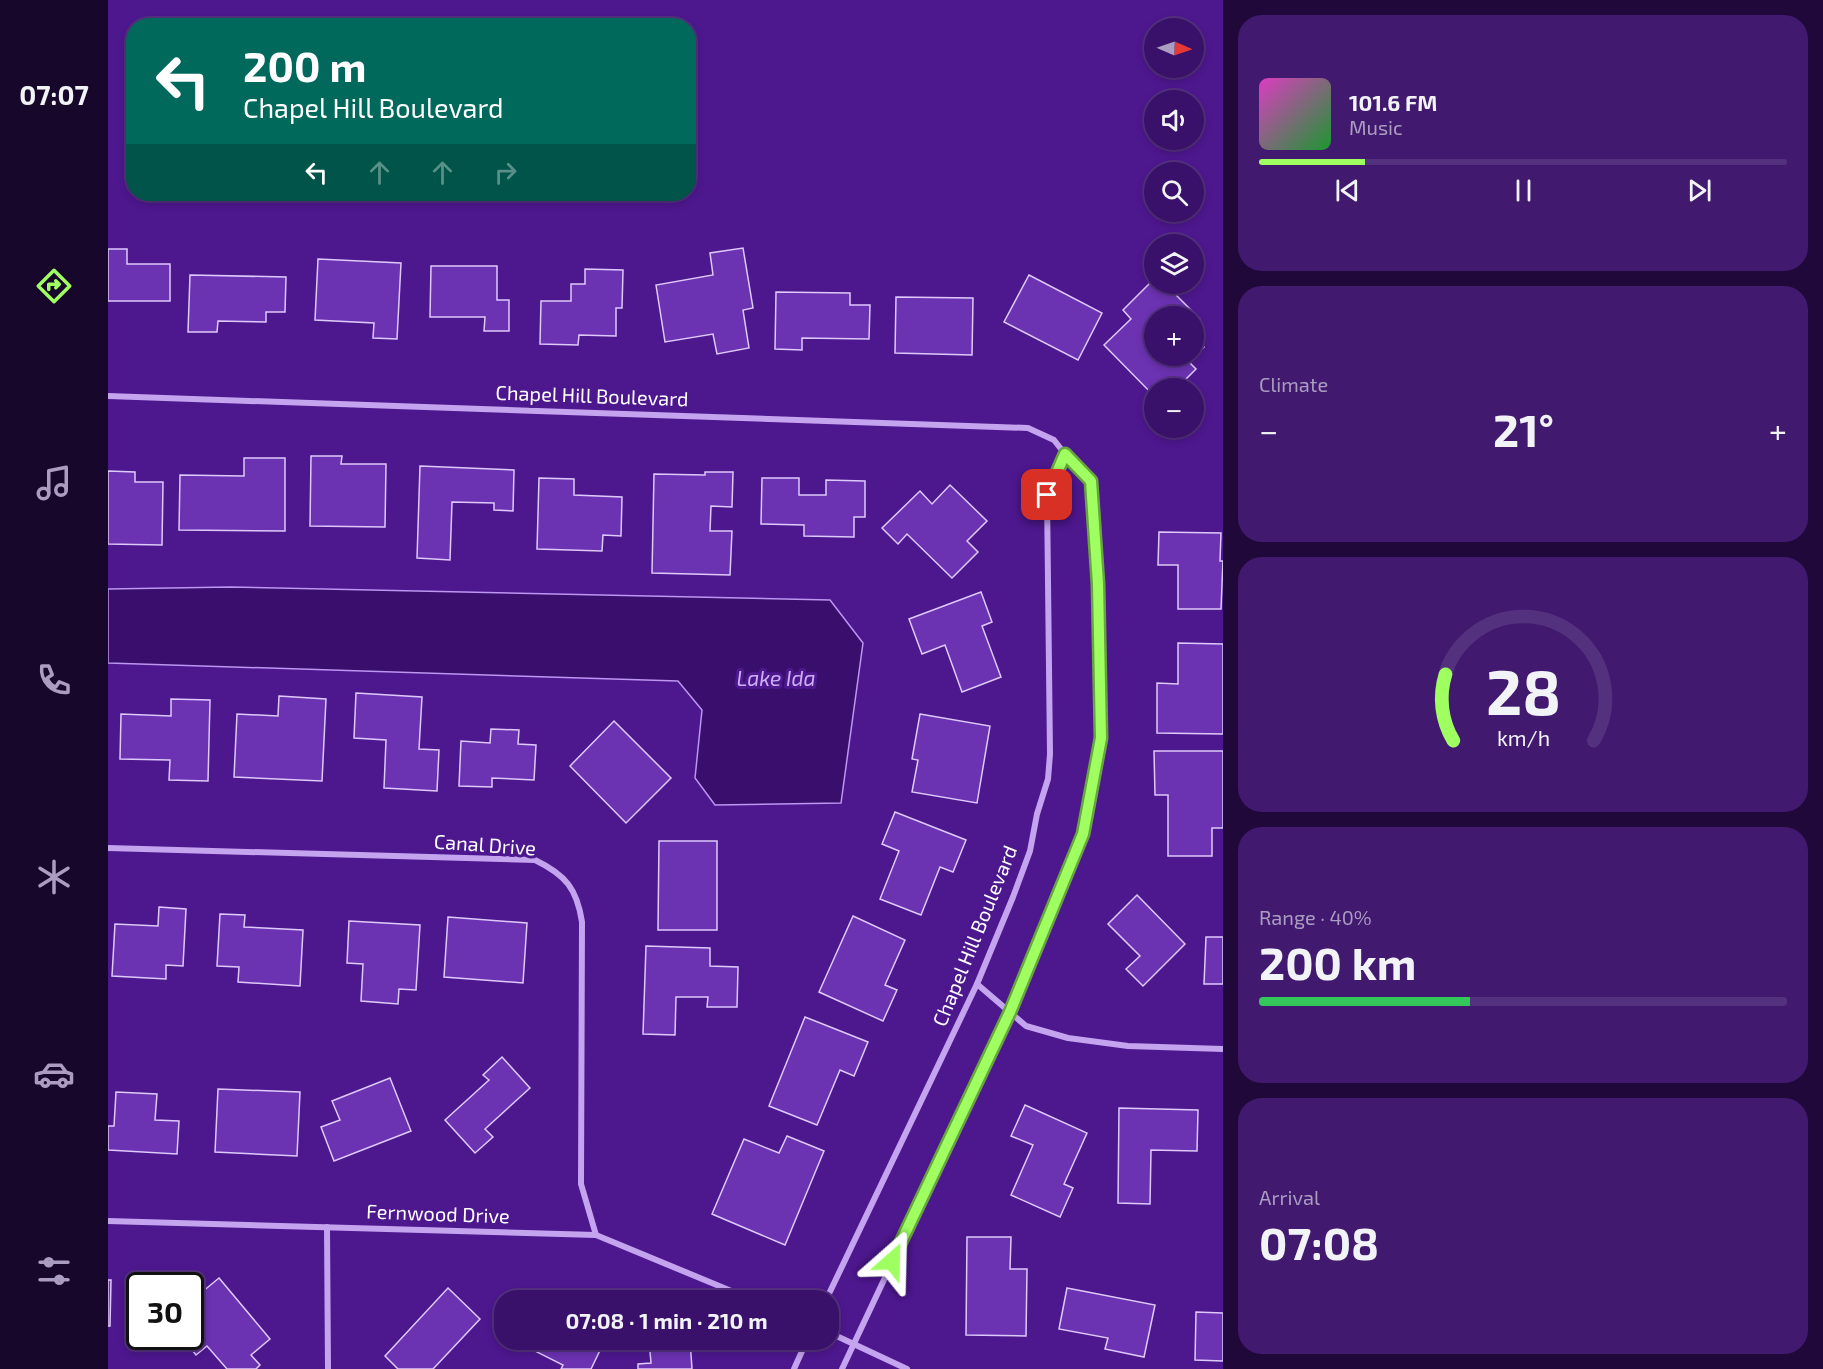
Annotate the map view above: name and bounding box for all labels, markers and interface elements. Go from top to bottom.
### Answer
north arrow [1144,18,1204,78]
map controls [1144,18,1204,438]
text: 200 m [243,40,366,90]
icon: left [144,42,222,120]
text: 07:07 [19,78,89,110]
text: 101.6 FM [1349,89,1437,115]
button: sound [1144,90,1204,150]
text: Chapel Hill Boulevard [243,91,503,123]
text: Music [1349,115,1403,139]
icon: left [300,156,333,189]
icon: ahead [363,156,396,189]
icon: ahead [426,156,459,189]
icon: right [489,156,522,189]
button: search [1144,162,1204,222]
icon: previous [1331,174,1364,207]
icon: pause [1507,174,1540,207]
icon: next [1683,174,1716,207]
button: layers [1144,234,1204,294]
icon: directions [33,265,75,307]
button: + [1144,306,1204,366]
text: Climate [1259,372,1328,396]
button: − [1144,378,1204,438]
street label: Chapel Hill Boulevard [495,380,689,410]
text: 21° [1493,402,1554,456]
text: − [1259,410,1278,450]
text: + [1769,410,1787,450]
icon: music [33,462,75,504]
pin [1021,469,1072,520]
icon: arrive [1030,478,1063,511]
text: 28 [1485,654,1561,729]
icon: phone [33,659,75,701]
water label: Lake Ida [737,665,815,690]
text: km/h [1496,726,1550,751]
street label: Canal Drive [433,828,537,860]
street label: Chapel Hill Boulevard [927,842,1021,1030]
icon: climate [33,856,75,898]
text: Range · 40% [1259,905,1372,929]
text: 200 km [1259,935,1416,989]
icon: car [33,1053,75,1095]
text: Arrival [1259,1185,1320,1209]
street label: Fernwood Drive [366,1199,510,1227]
text: 07:08 [1259,1215,1379,1269]
position arrow [860,1229,924,1293]
icon: filters [33,1250,75,1292]
speed limit sign: 30 [126,1272,204,1350]
text: 07:08 · 1 min · 210 m [565,1307,768,1333]

